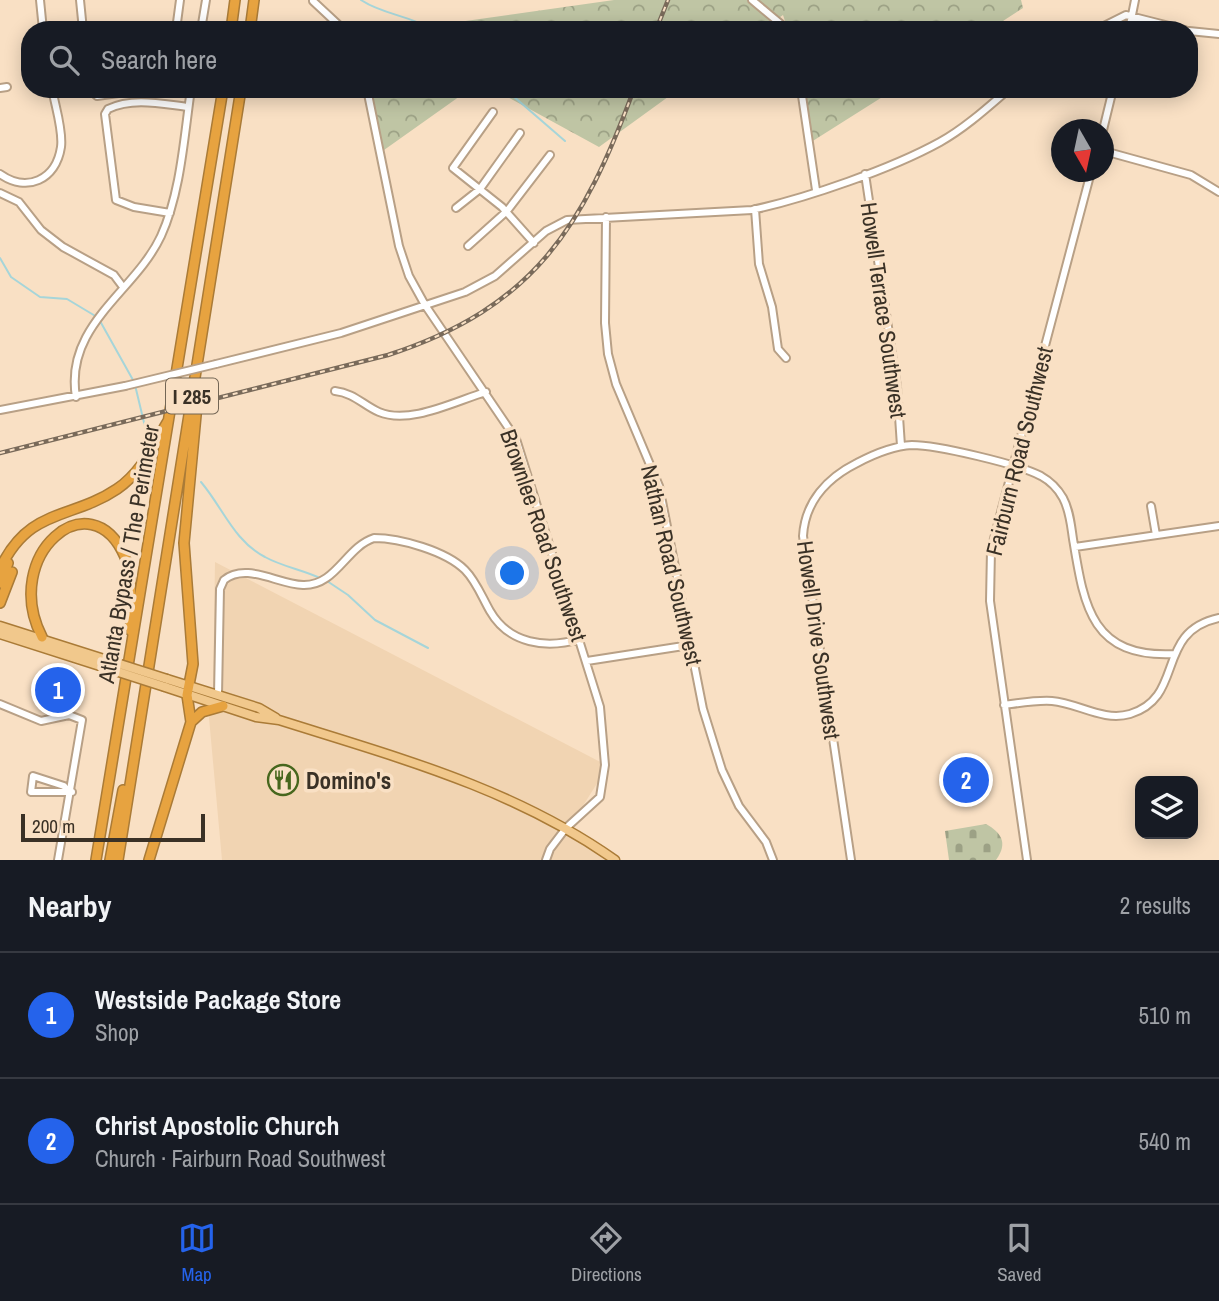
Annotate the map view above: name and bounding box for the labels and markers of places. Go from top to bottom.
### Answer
pin: 1 [35,664,81,716]
pin: 2 [943,754,989,806]
restaurant icon: Domino's [266,763,300,797]
place label: Domino's [306,765,391,796]

